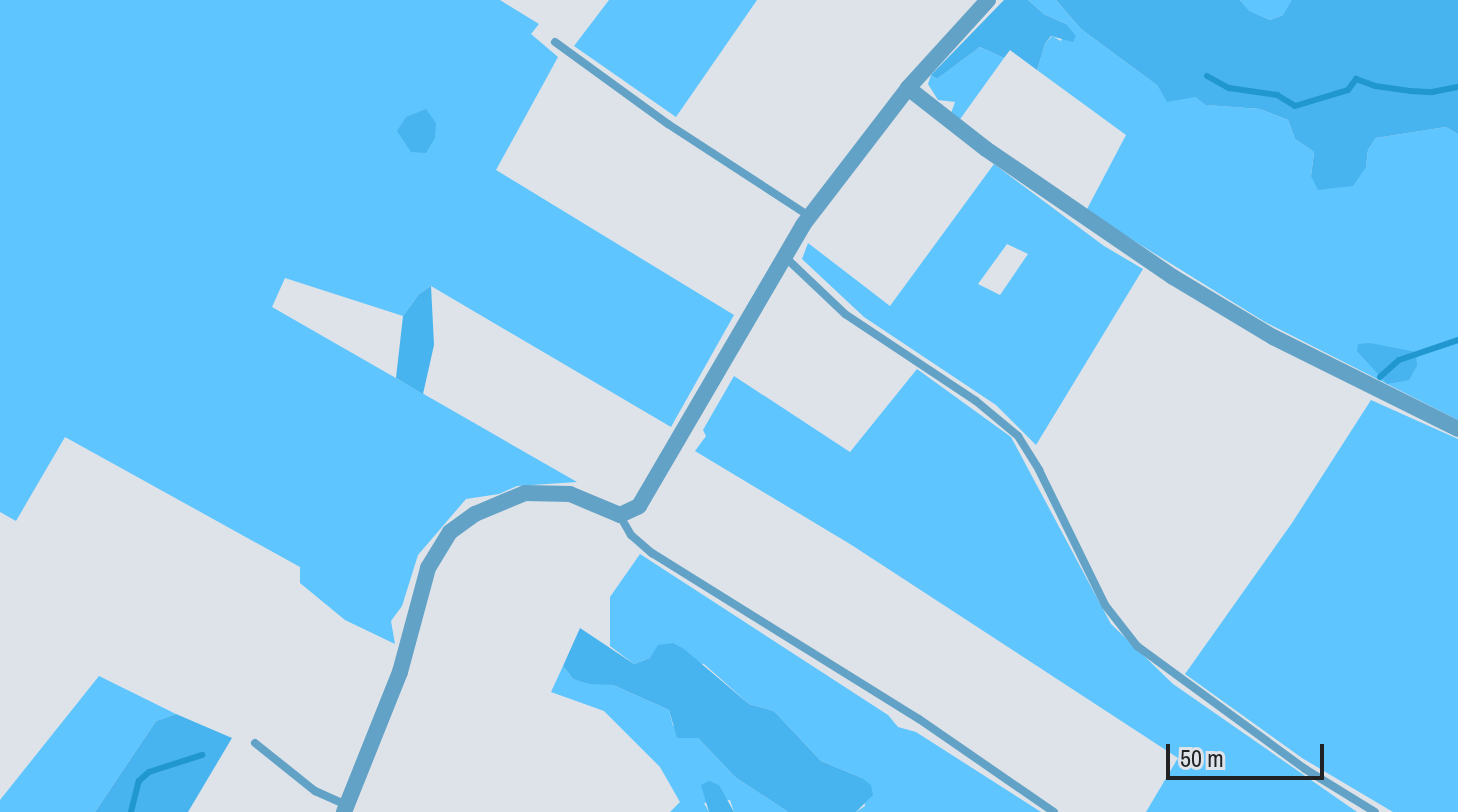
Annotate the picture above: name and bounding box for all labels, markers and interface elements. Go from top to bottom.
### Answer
scale bar [1170,728,1328,778]
text: 50 m [1180,742,1224,774]

